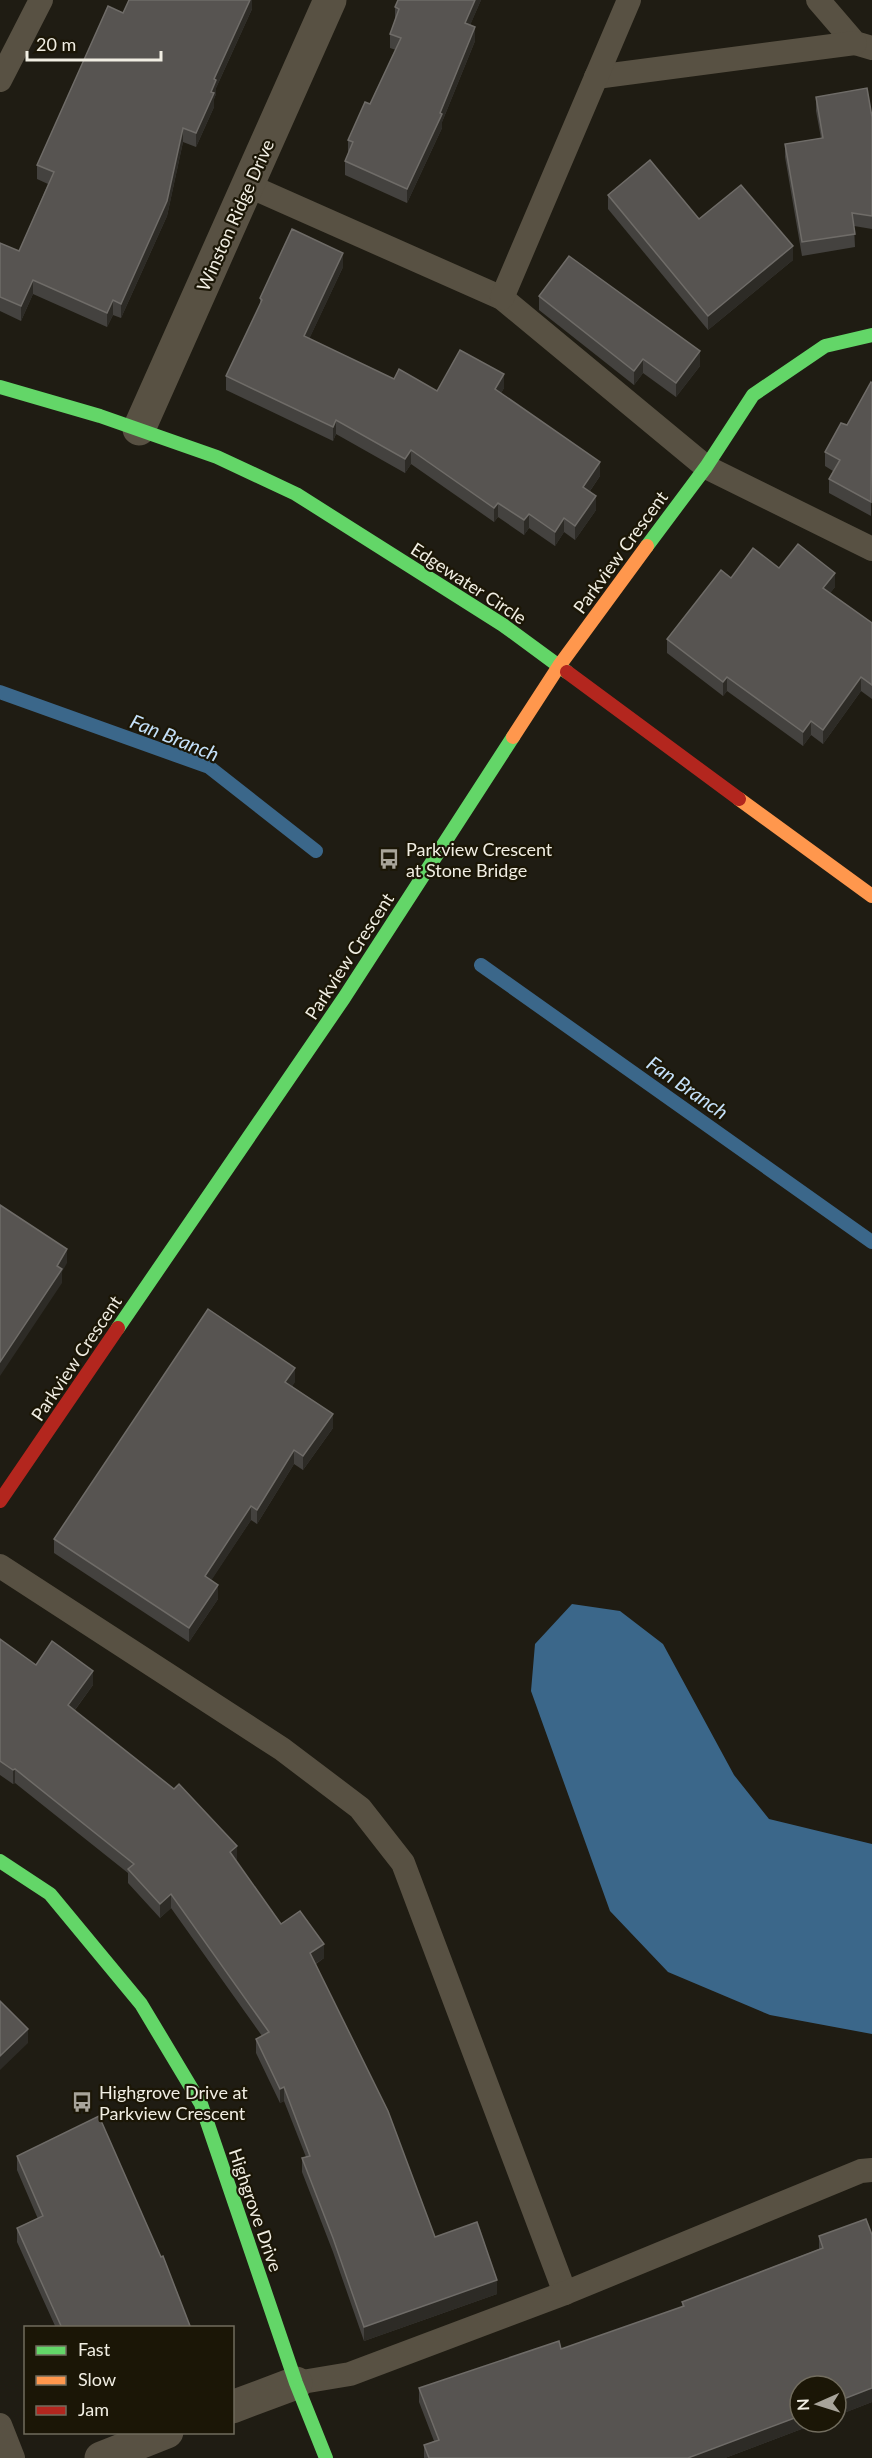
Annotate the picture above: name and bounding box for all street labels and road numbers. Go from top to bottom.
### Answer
street label: Winston Ridge Drive [192,136,278,294]
street label: Parkview Crescent [568,486,672,618]
street label: Edgewater Circle [407,538,531,628]
street label: Parkview Crescent [300,888,398,1023]
street label: Parkview Crescent [26,1291,126,1425]
street label: Highgrove Drive [225,2145,287,2275]

